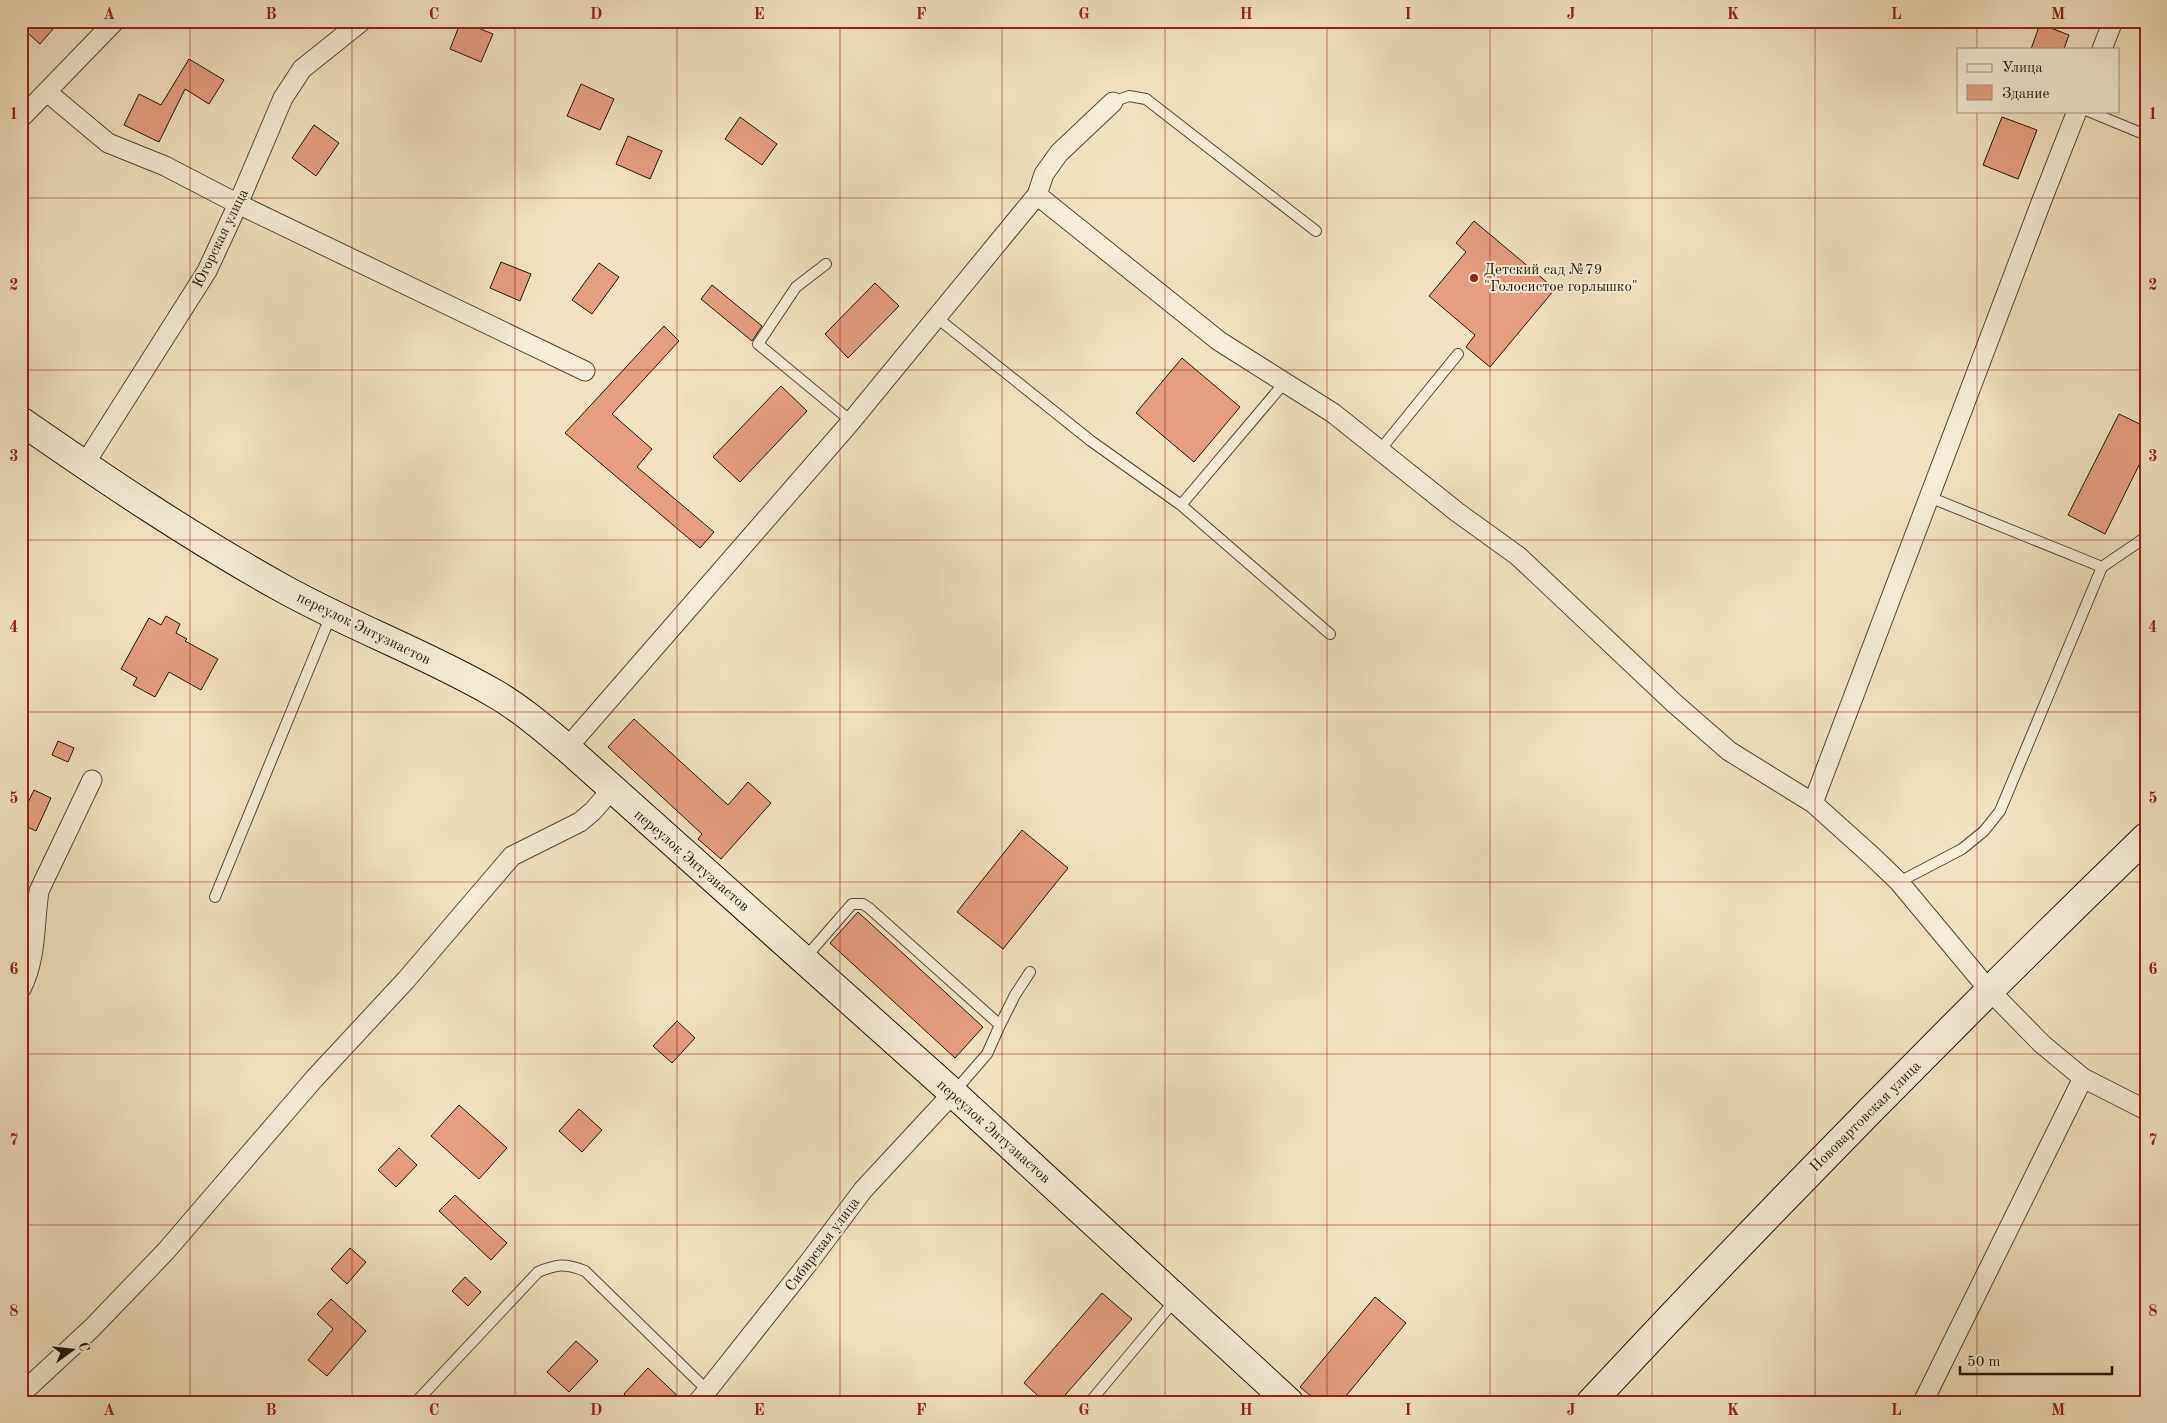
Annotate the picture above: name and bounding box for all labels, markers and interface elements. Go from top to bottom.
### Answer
text: A [103,7,115,23]
text: B [265,7,277,23]
text: C [429,7,439,23]
text: D [590,7,602,23]
text: E [753,7,765,23]
text: F [916,7,927,23]
text: G [1078,7,1090,23]
text: H [1239,7,1253,23]
text: I [1404,7,1412,23]
text: J [1567,7,1576,23]
text: K [1727,7,1739,23]
text: L [1891,7,1902,23]
text: M [2051,7,2065,23]
legend [1957,48,2120,112]
text: Улица [2002,61,2043,76]
text: Здание [2002,87,2049,102]
text: 1 [9,107,19,123]
text: 1 [2148,107,2158,123]
street label: Югорская улица [191,186,252,290]
place label: Детский сад №79 "Голосистое горлышко" [1484,263,1638,295]
marker: Детский сад №79 "Голосистое горлышко" [1468,272,1480,284]
text: 2 [9,278,19,294]
text: 2 [2148,278,2158,294]
text: 3 [9,449,19,465]
text: 3 [2148,449,2158,465]
street label: переулок Энтузиастов [294,590,433,668]
text: 4 [9,620,19,636]
text: 4 [2148,620,2158,636]
text: 5 [9,791,19,807]
text: 5 [2148,791,2158,807]
street label: переулок Энтузиастов [631,807,751,915]
text: 6 [9,962,19,978]
text: 6 [2148,962,2158,978]
street label: Нововартовская улица [1808,1058,1925,1175]
street label: переулок Энтузиастов [933,1077,1053,1187]
text: 7 [9,1133,19,1149]
text: 7 [2148,1133,2158,1149]
street label: Сибирская улица [783,1195,864,1295]
text: 8 [9,1304,19,1320]
text: 8 [2148,1304,2158,1320]
north arrow [48,1326,98,1376]
text: С [76,1341,92,1353]
scale bar [1960,1343,2112,1375]
text: 50 m [1967,1355,2001,1370]
text: A [103,1403,115,1419]
text: B [265,1403,277,1419]
text: C [429,1403,439,1419]
text: D [590,1403,602,1419]
text: E [753,1403,765,1419]
text: F [916,1403,927,1419]
text: G [1078,1403,1090,1419]
text: H [1239,1403,1253,1419]
text: I [1404,1403,1412,1419]
text: J [1567,1403,1576,1419]
text: K [1727,1403,1739,1419]
text: L [1891,1403,1902,1419]
text: M [2051,1403,2065,1419]

